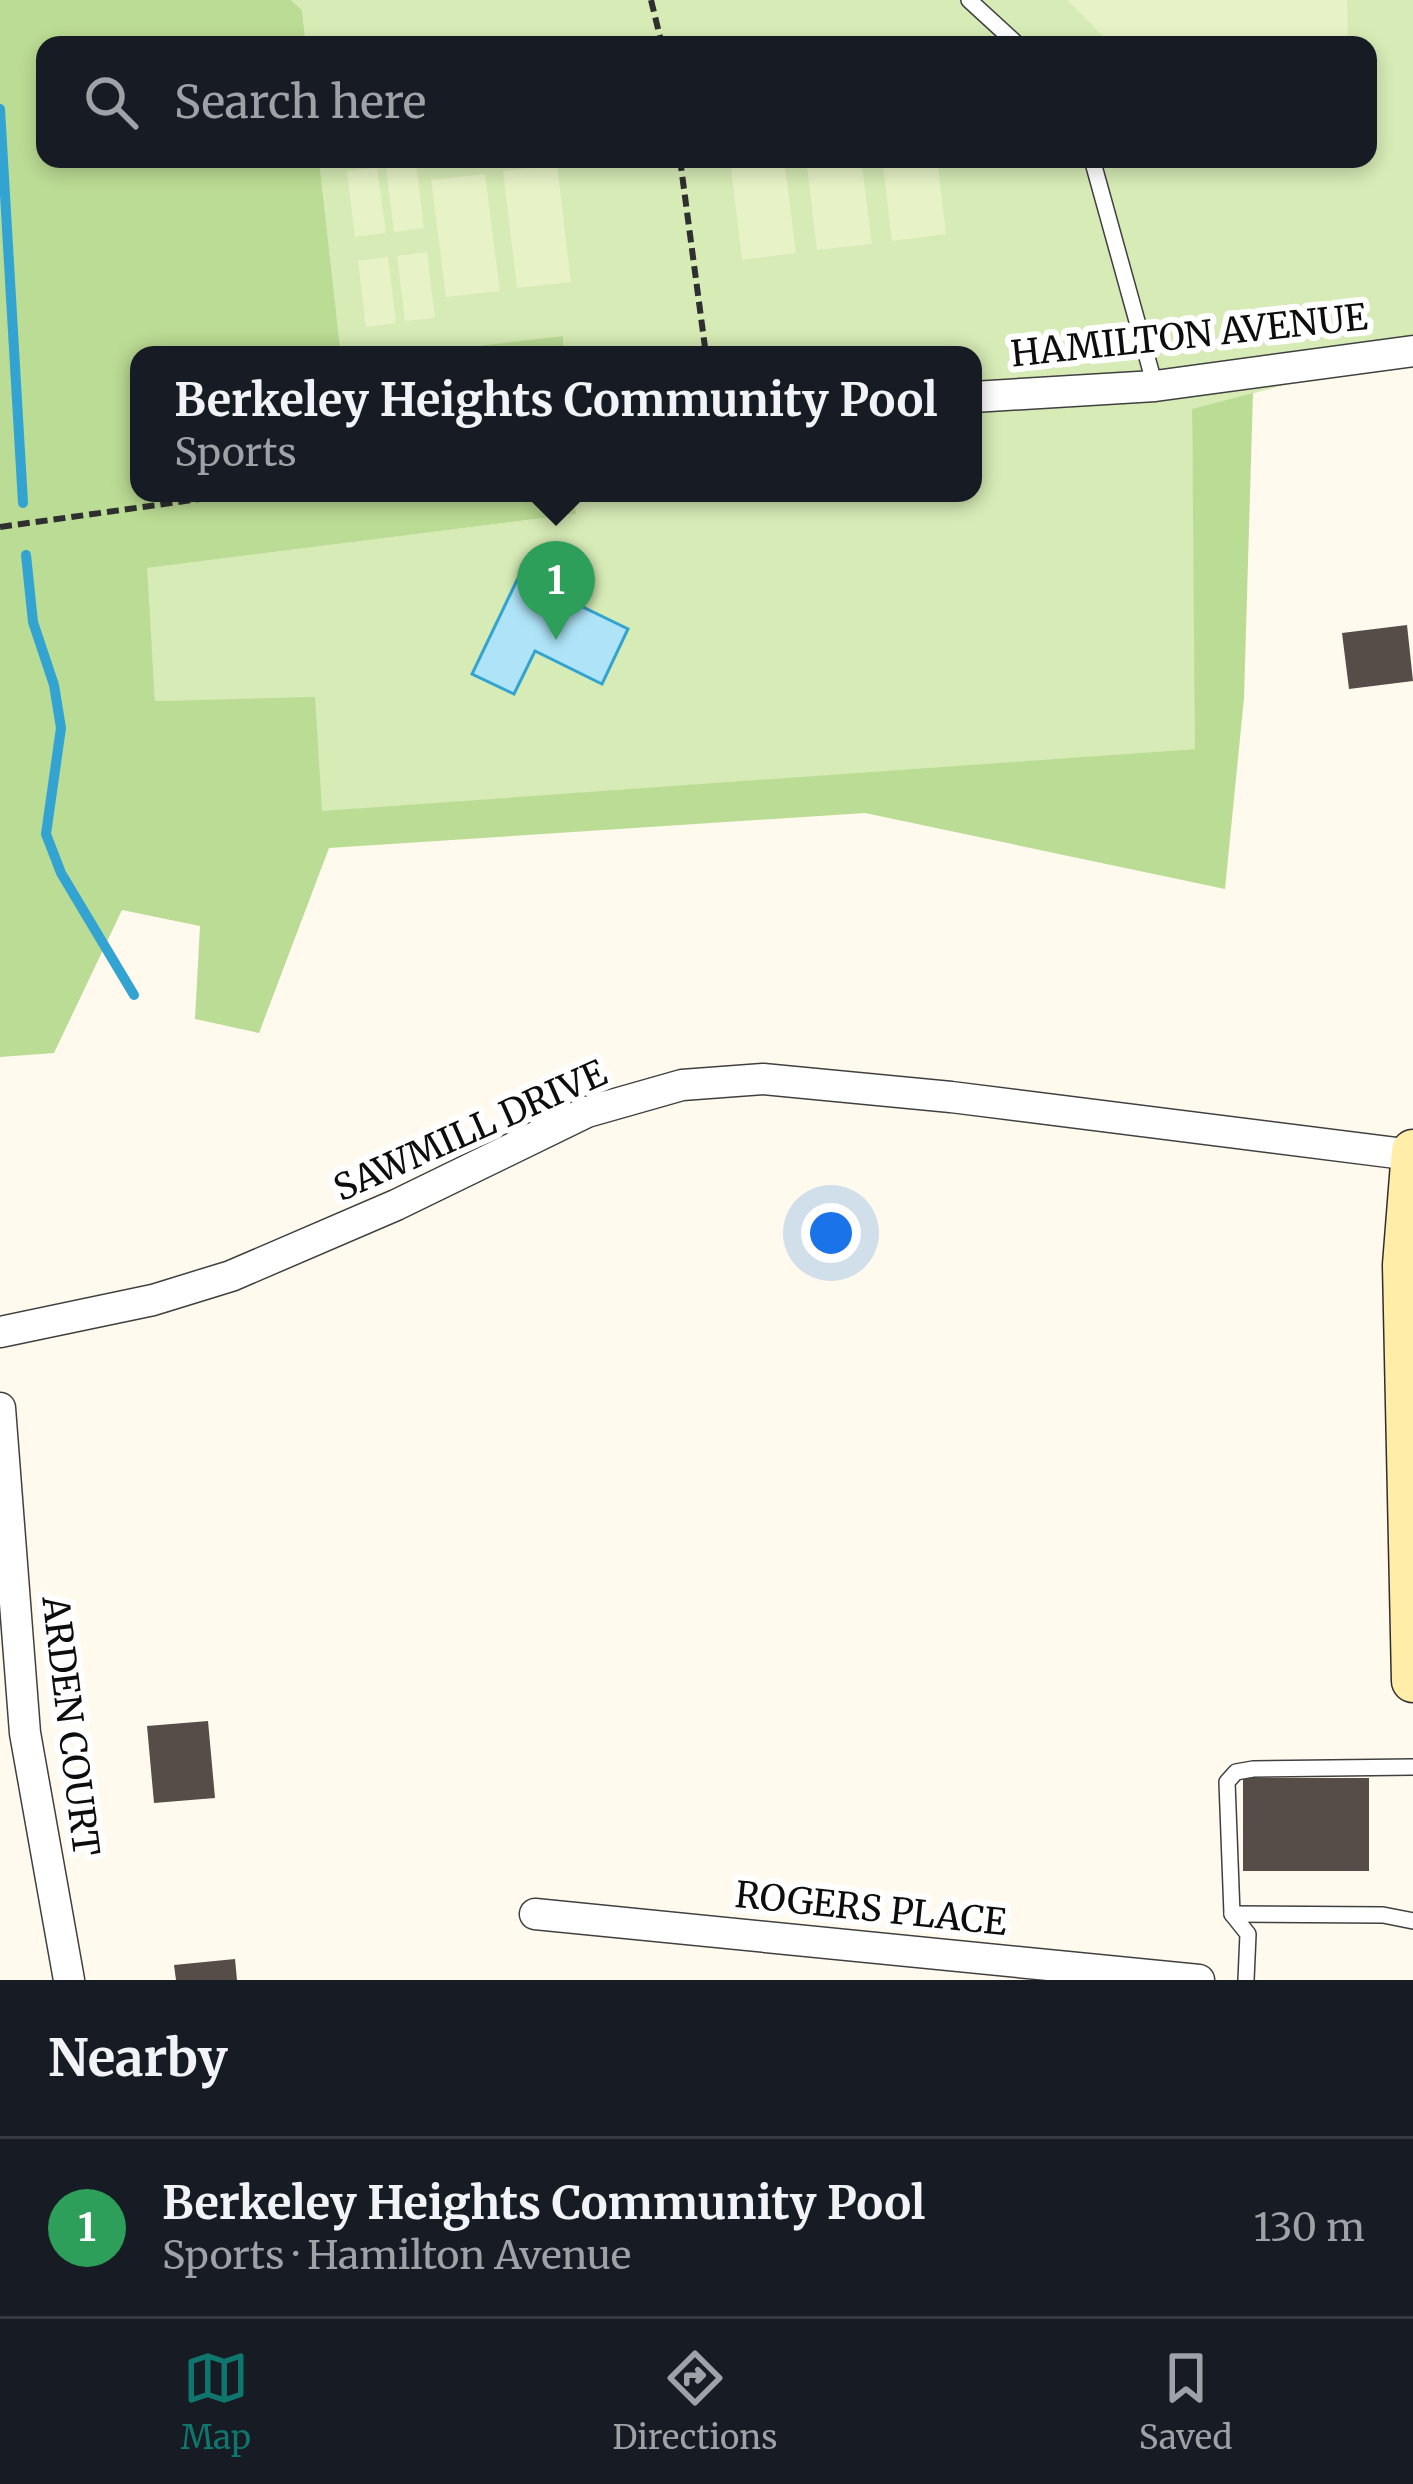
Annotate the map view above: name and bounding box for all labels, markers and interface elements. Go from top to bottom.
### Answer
search box [36,36,1377,168]
icon: search [78,69,144,135]
text: Search here [174,74,426,130]
street label: HAMILTON AVENUE [1009,294,1370,377]
popup [130,346,982,502]
text: Berkeley Heights Community Pool [174,372,938,428]
text: Sports [174,428,297,477]
pin: 1 [517,541,595,640]
street label: SAWMILL DRIVE [327,1050,614,1211]
your location [801,1203,861,1263]
street label: ARDEN COURT [32,1593,109,1859]
street label: ROGERS PLACE [733,1872,1009,1945]
text: Nearby [48,2026,228,2090]
text: Berkeley Heights Community Pool [162,2175,925,2231]
text: 1 [78,2203,96,2252]
text: 130 m [1253,2203,1365,2252]
text: Sports · Hamilton Avenue [162,2231,631,2280]
tab: Map [181,2345,251,2458]
tab: Directions [612,2345,777,2458]
tab: Saved [1139,2345,1232,2458]

